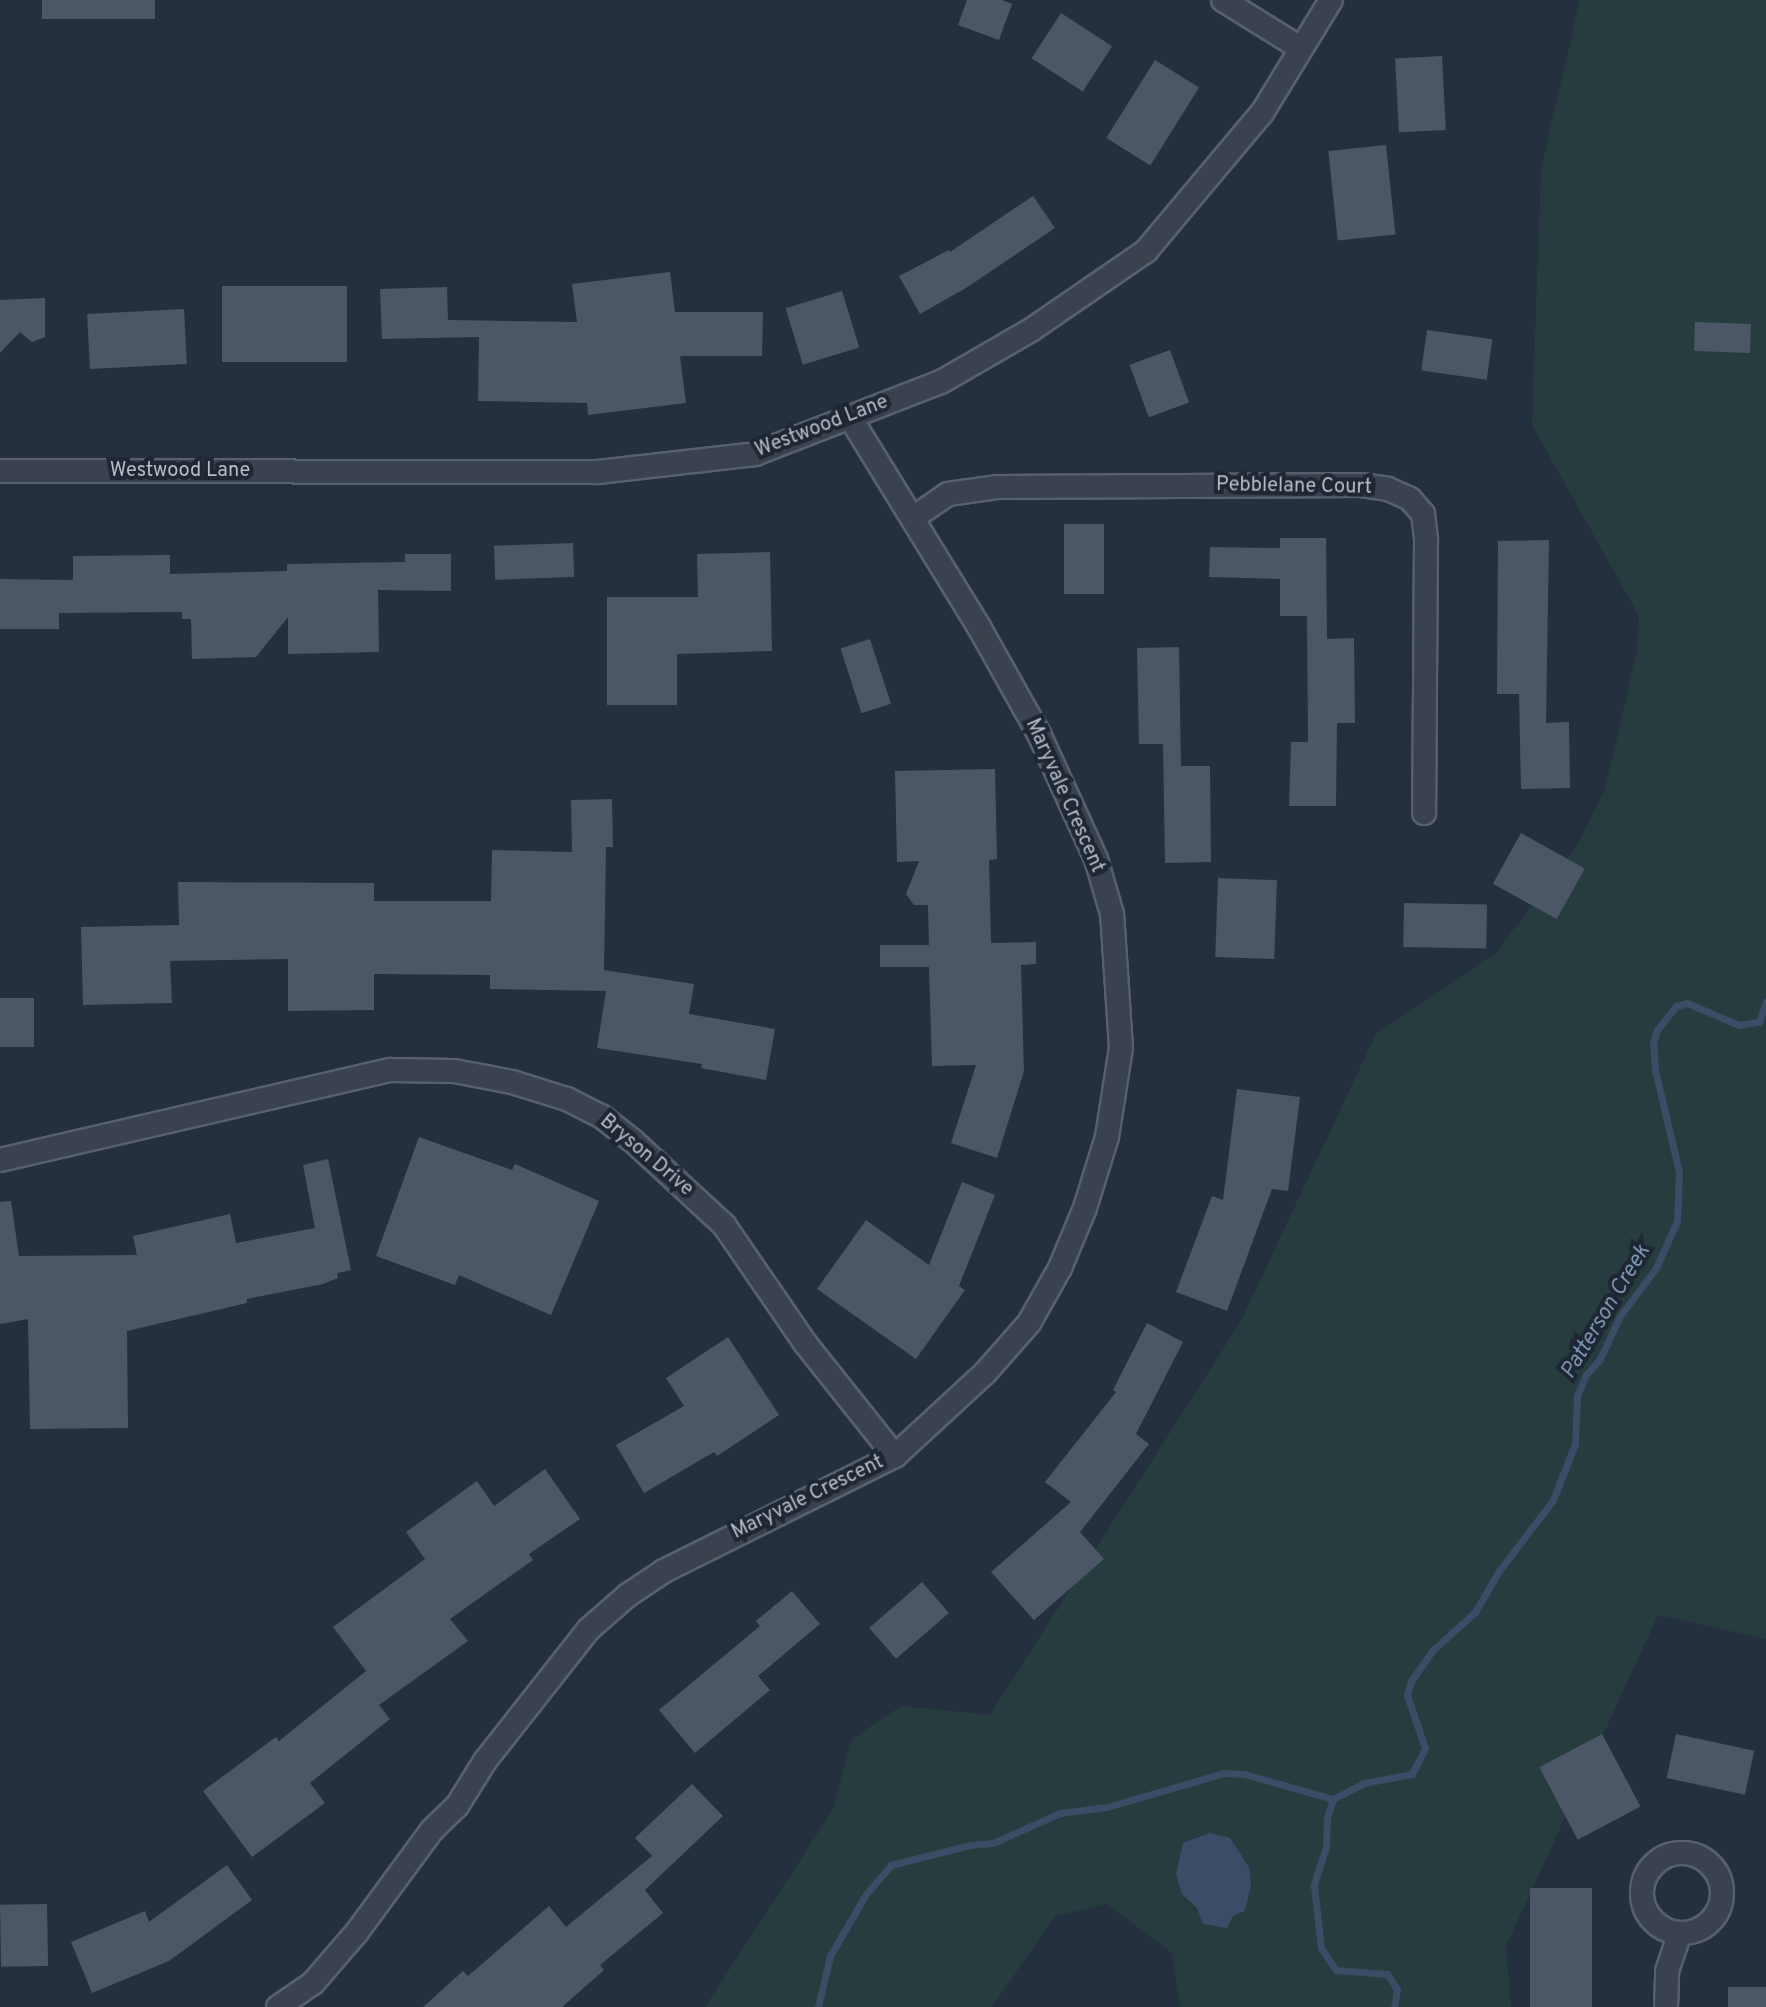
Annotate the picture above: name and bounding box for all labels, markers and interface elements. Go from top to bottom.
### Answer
street label: Westwood Lane [752,391,892,463]
street label: Westwood Lane [110,459,250,483]
street label: Pebblelane Court [1216,474,1372,500]
street label: Maryvale Crescent [1019,715,1109,877]
street label: Bryson Drive [594,1110,698,1202]
water label: Patterson Creek [1556,1240,1656,1384]
street label: Maryvale Crescent [728,1451,888,1545]

